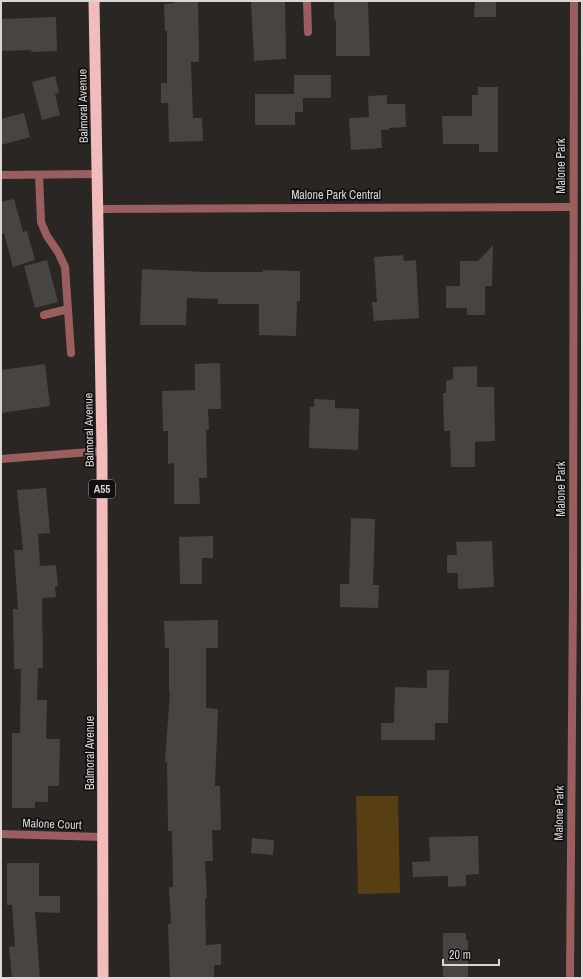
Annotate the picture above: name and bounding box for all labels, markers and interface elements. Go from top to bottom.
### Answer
street label: Balmoral Avenue [74,69,92,143]
street label: Malone Park [553,138,569,194]
street label: Malone Park Central [291,187,381,203]
street label: Balmoral Avenue [80,393,98,467]
street label: Malone Park [553,461,569,517]
road number: A55 [89,480,115,498]
street label: Balmoral Avenue [82,716,98,790]
street label: Malone Park [551,785,567,841]
street label: Malone Court [22,815,82,833]
scale bar [443,941,499,967]
text: 20 m [449,947,471,963]

